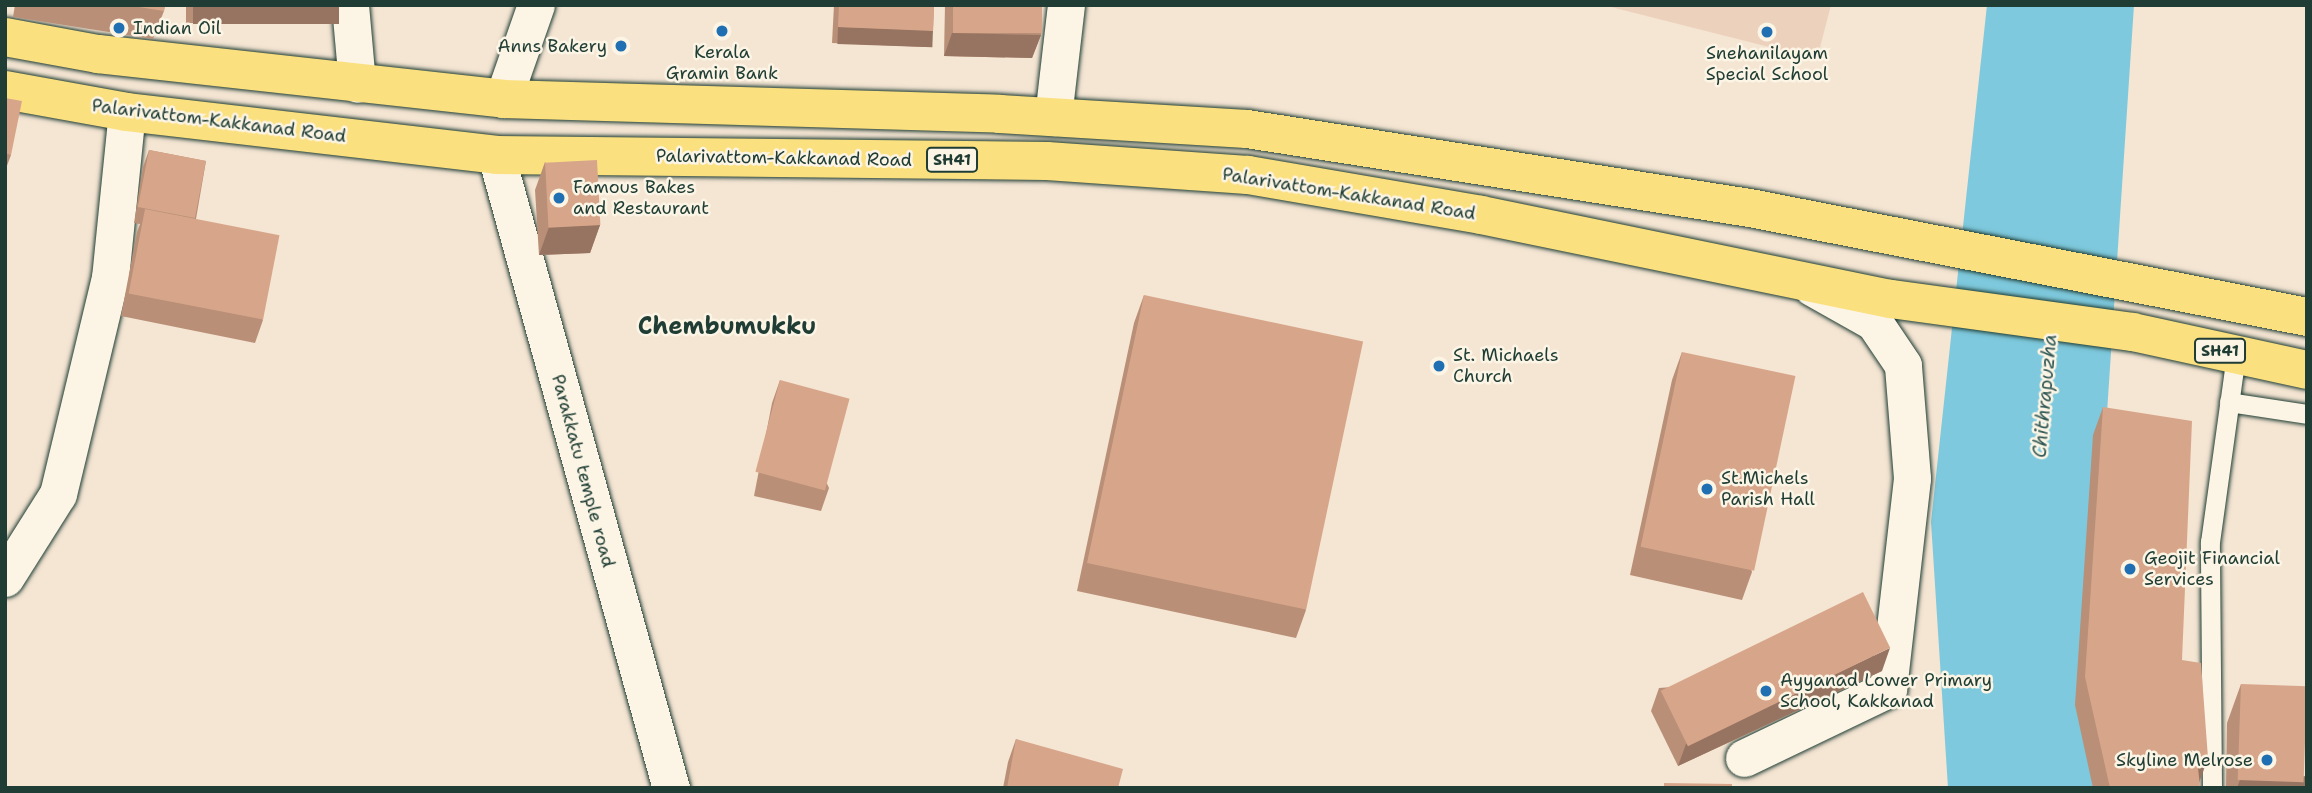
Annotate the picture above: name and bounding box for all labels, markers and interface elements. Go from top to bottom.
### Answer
place label: Indian Oil [133,17,221,39]
marker: Indian Oil [111,20,127,36]
marker: Kerala Gramin Bank [714,23,730,39]
marker: Snehanilayam Special School [1759,24,1775,40]
place label: Anns Bakery [498,35,607,57]
marker: Anns Bakery [613,38,629,54]
place label: Kerala Gramin Bank [666,42,778,84]
place label: Snehanilayam Special School [1706,43,1828,86]
street label: Palarivattom-Kakkanad Road [91,95,347,147]
street label: Palarivattom-Kakkanad Road [656,145,912,171]
road number: SH41 [926,148,978,172]
street label: Palarivattom-Kakkanad Road [1221,163,1477,225]
place label: Famous Bakes and Restaurant [573,177,709,220]
marker: Famous Bakes and Restaurant [551,190,567,206]
district label: Chembumukku [638,313,816,341]
water label: Chithrapuzha [2028,333,2062,459]
road number: SH41 [2194,338,2246,364]
place label: St. Michaels Church [1453,345,1559,388]
marker: St. Michaels Church [1431,358,1447,374]
street label: Parakkatu temple road [547,372,619,570]
place label: St.Michels Parish Hall [1721,468,1815,510]
marker: St.Michels Parish Hall [1699,481,1715,497]
place label: Geojit Financial Services [2144,548,2280,590]
marker: Geojit Financial Services [2122,561,2138,577]
place label: Ayyanad Lower Primary School, Kakkanad [1780,670,1992,712]
marker: Ayyanad Lower Primary School, Kakkanad [1758,683,1774,699]
place label: Skyline Melrose [2116,749,2253,771]
marker: Skyline Melrose [2259,752,2275,768]

